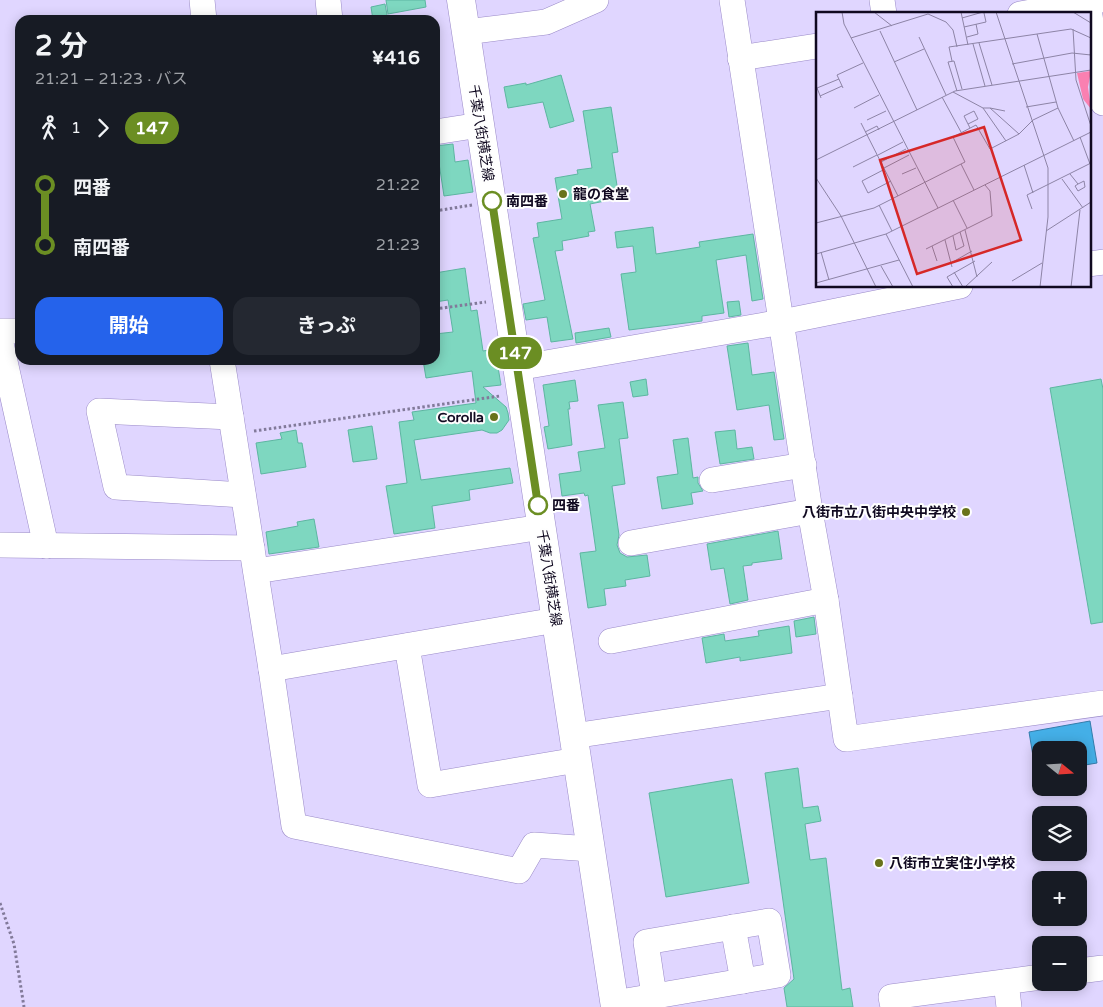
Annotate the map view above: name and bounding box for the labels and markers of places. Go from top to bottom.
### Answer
place label: 龍の食堂 [573,186,629,203]
marker: 龍の食堂 [557,188,569,200]
marker: 南四番 [482,191,502,211]
place label: 南四番 [506,193,548,210]
place label: Corolla [437,409,484,426]
marker: Corolla [488,411,500,423]
marker: 四番 [528,495,548,515]
place label: 四番 [552,497,580,514]
place label: 八街市立八街中央中学校 [802,504,956,521]
marker: 八街市立八街中央中学校 [960,506,972,518]
place label: 八街市立実住小学校 [889,855,1015,872]
marker: 八街市立実住小学校 [873,857,885,869]

